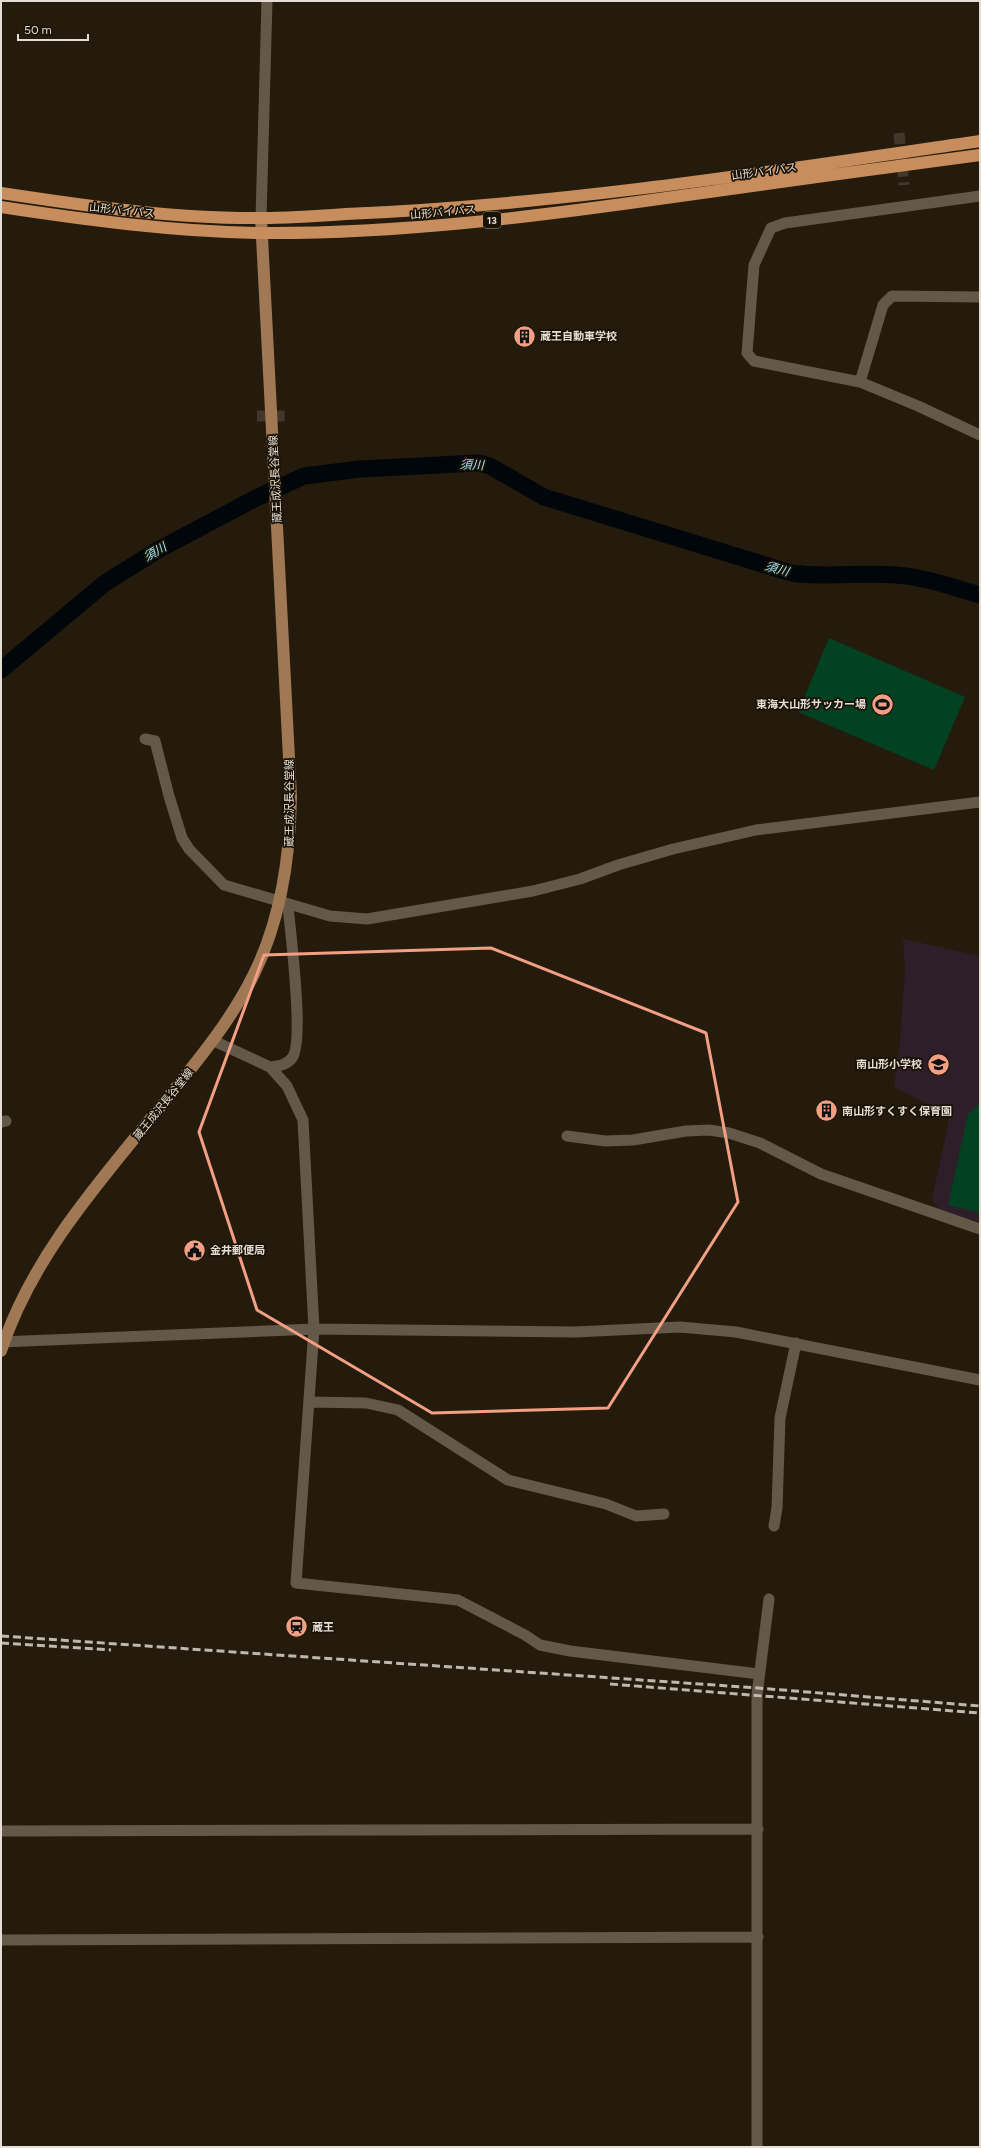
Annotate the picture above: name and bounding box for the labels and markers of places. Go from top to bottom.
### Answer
building icon: 蔵王自動車学校 [512,323,538,349]
place label: 蔵王自動車学校 [540,330,617,343]
sports icon: 東海大山形サッカー場 [869,691,895,717]
place label: 東海大山形サッカー場 [756,698,866,711]
school or university icon: 南山形小学校 [925,1051,951,1077]
place label: 南山形小学校 [856,1058,922,1071]
building icon: 南山形すくすく保育園 [814,1098,840,1124]
place label: 南山形すくすく保育園 [842,1105,952,1118]
public building icon: 金井郵便局 [182,1237,208,1263]
place label: 金井郵便局 [210,1244,265,1257]
station icon: 蔵王 [283,1614,309,1640]
place label: 蔵王 [312,1621,334,1634]

